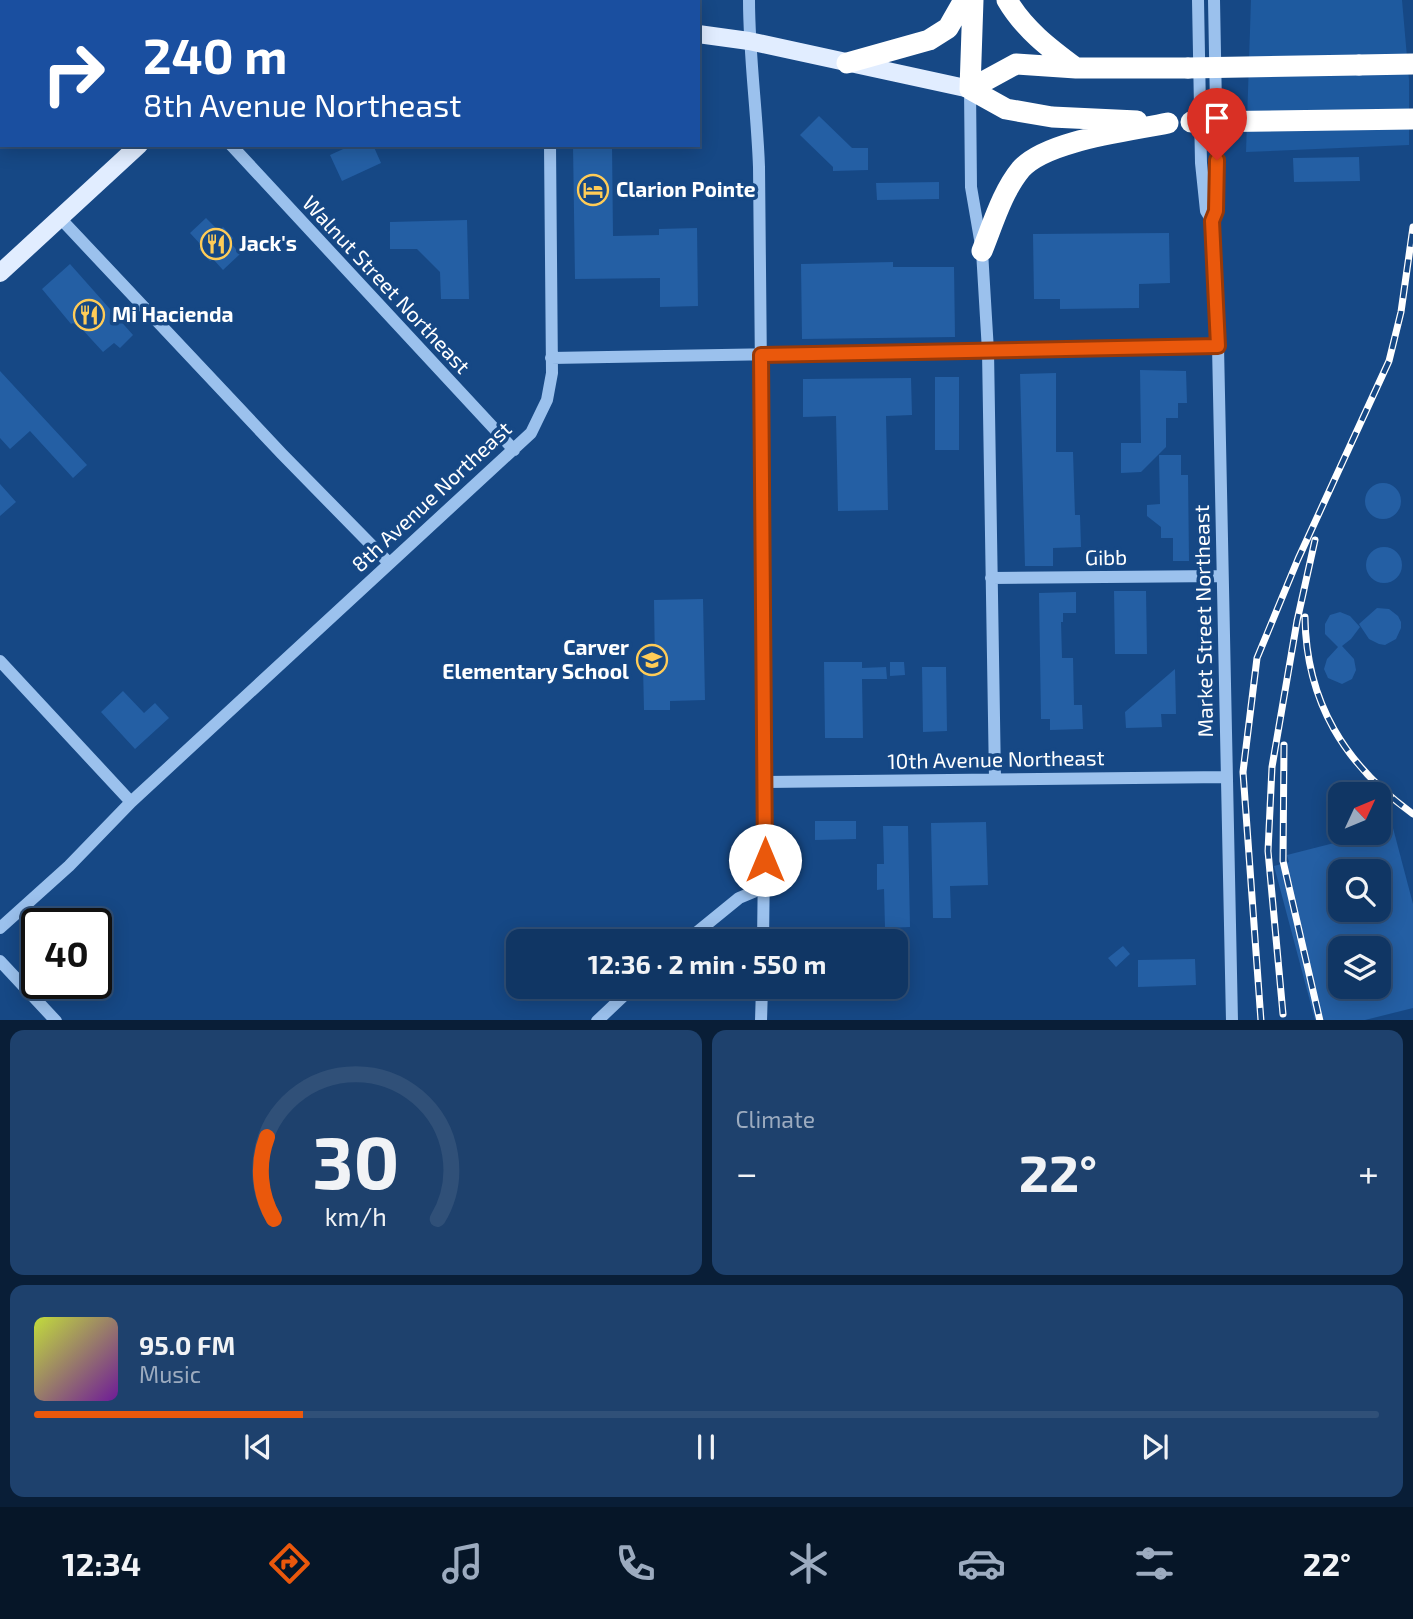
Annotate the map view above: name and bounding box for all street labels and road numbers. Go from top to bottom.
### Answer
street label: Walnut Street Northeast [298,190,476,378]
street label: 8th Avenue Northeast [346,415,516,576]
street label: Market Street Northeast [1188,505,1217,738]
street label: Gibb [1085,544,1127,569]
street label: 10th Avenue Northeast [887,744,1105,773]

